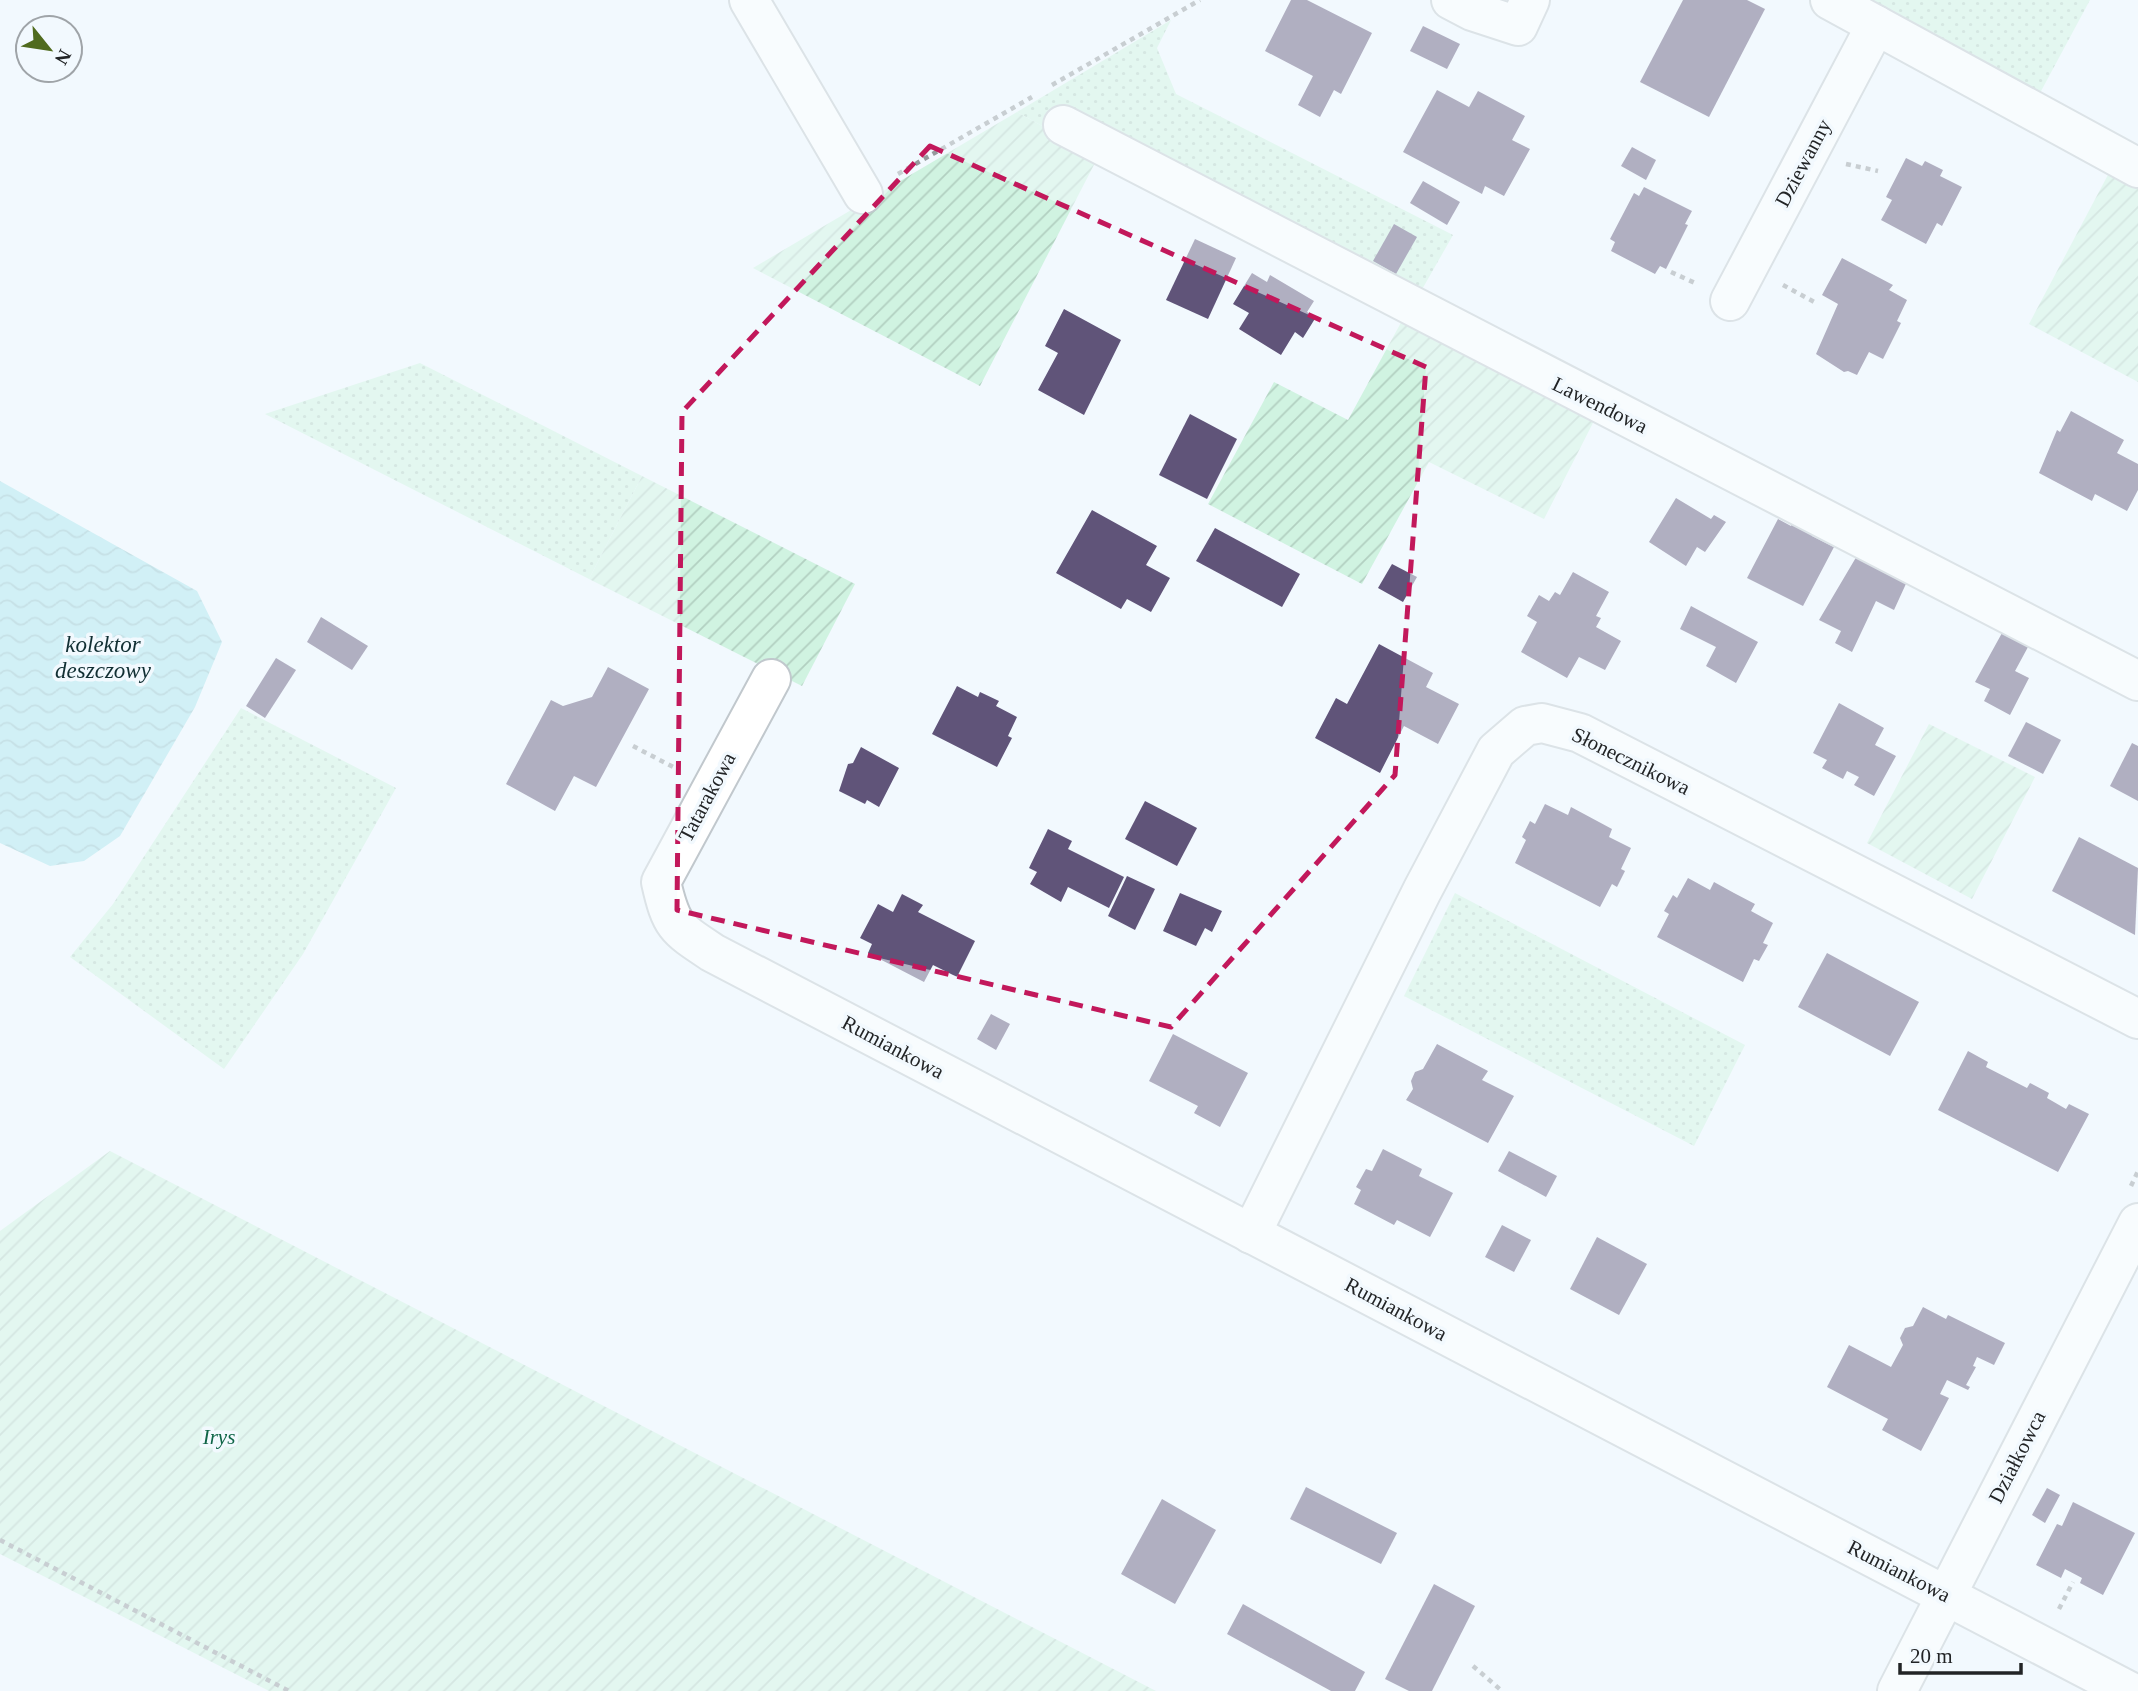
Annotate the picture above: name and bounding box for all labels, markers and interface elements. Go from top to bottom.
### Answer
north arrow [14,14,84,84]
text: N [51,46,76,69]
street label: Dziewanny [1770,115,1836,211]
street label: Lawendowa [1549,372,1652,439]
water label: kolektor deszczowy [55,632,152,683]
street label: Słonecznikowa [1568,722,1695,800]
street label: Tatarakowa [673,748,741,846]
street label: Rumiankowa [838,1010,949,1084]
street label: Rumiankowa [1341,1272,1452,1346]
street label: Działkowca [1984,1406,2051,1507]
park label: Irys [202,1425,235,1449]
street label: Rumiankowa [1844,1535,1955,1607]
scale bar [1900,1632,2021,1676]
text: 20 m [1910,1644,1953,1668]

